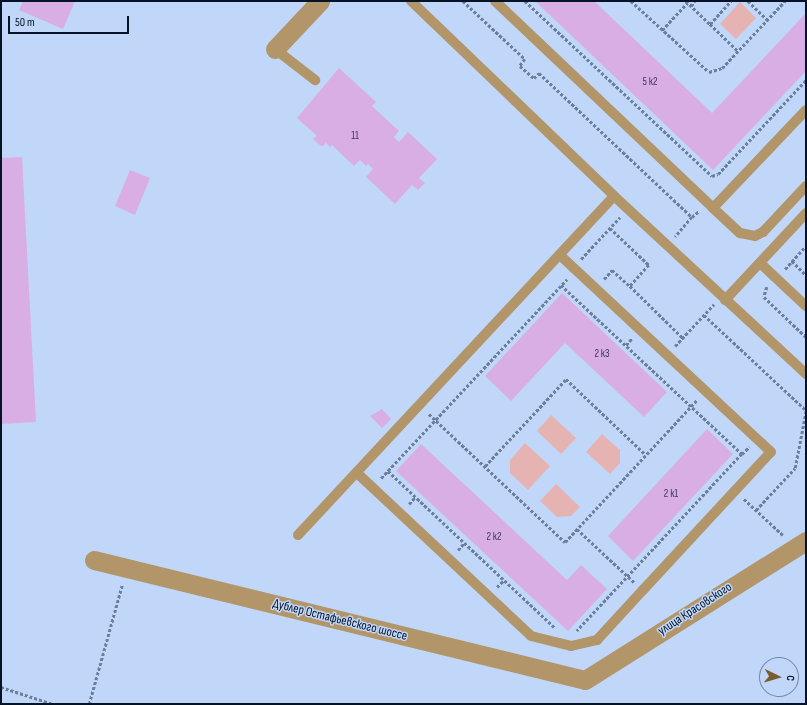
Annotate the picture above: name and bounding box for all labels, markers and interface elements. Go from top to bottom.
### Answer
scale bar [10,8,131,34]
text: 50 m [15,15,35,30]
house number: 5 к2 [643,75,657,89]
house number: 11 [351,129,359,143]
house number: 2 к3 [594,347,610,361]
house number: 2 к1 [664,487,678,501]
house number: 2 к2 [487,530,501,544]
street label: улица Красовского [655,579,735,639]
street label: Дублер Остафьевского шоссе [271,596,409,644]
north arrow [759,657,799,697]
text: С [784,675,797,681]

